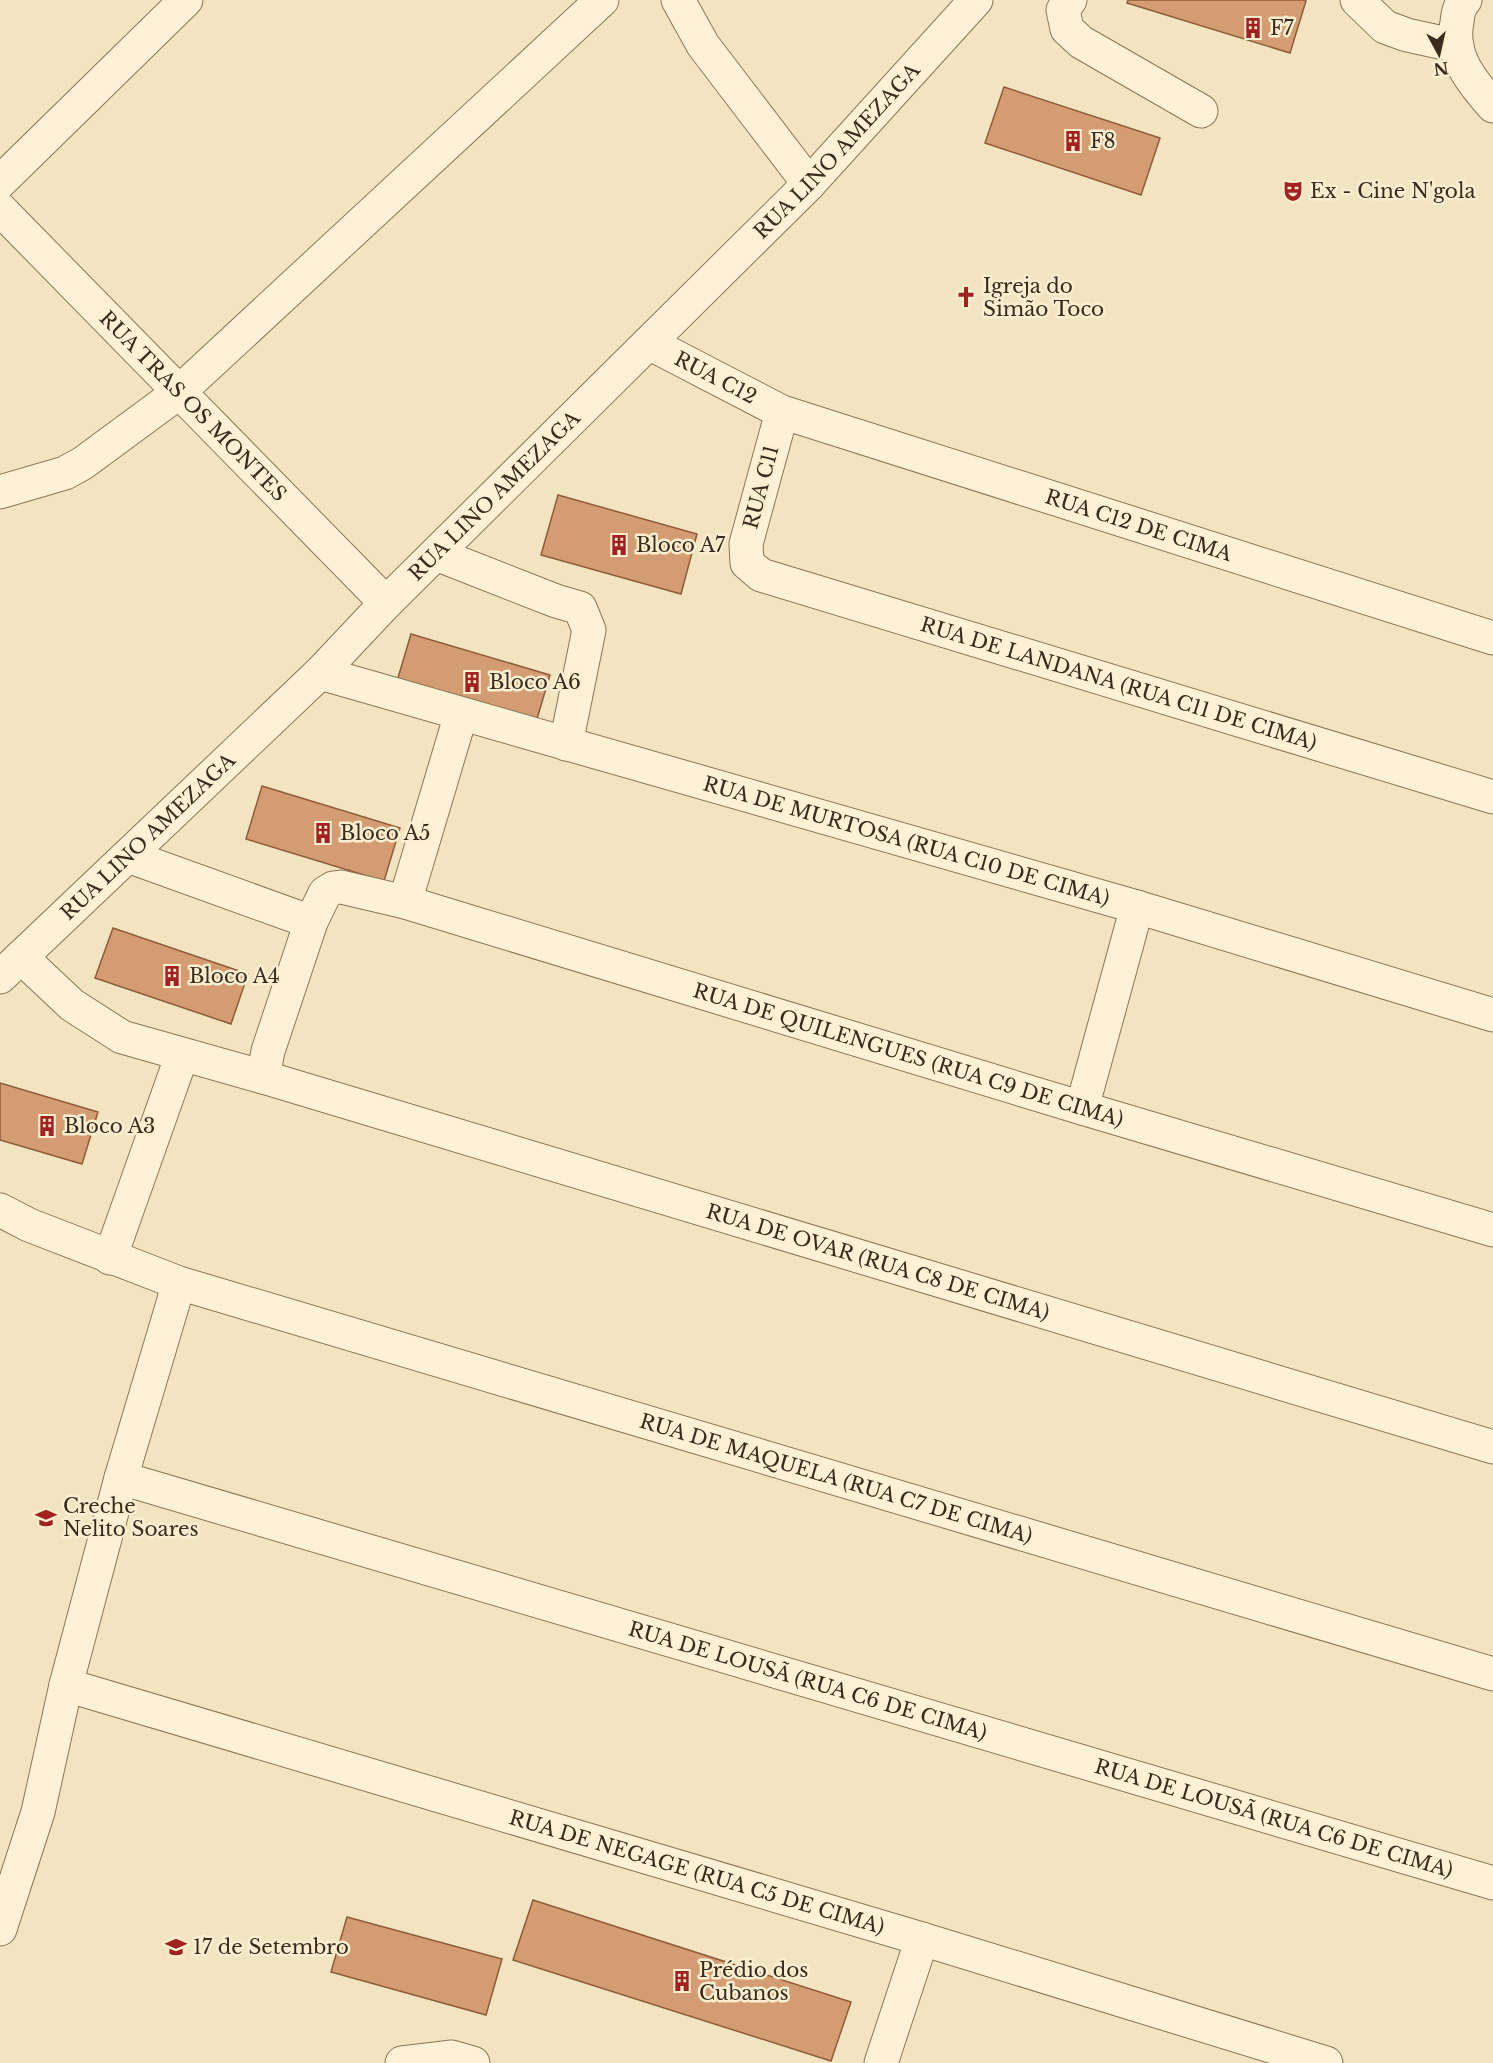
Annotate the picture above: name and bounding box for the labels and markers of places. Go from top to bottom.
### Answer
building icon: F7 [1241,16,1265,40]
place label: F7 [1270,16,1294,40]
building icon: F8 [1061,129,1085,153]
place label: F8 [1090,129,1116,153]
theatre icon: Ex - Cine N'gola [1281,179,1305,203]
place label: Ex - Cine N'gola [1310,179,1476,203]
place label: Igreja do Simão Toco [983,274,1104,321]
church icon: Igreja do Simão Toco [954,285,978,309]
building icon: Bloco A7 [607,533,631,557]
place label: Bloco A7 [636,533,726,557]
building icon: Bloco A6 [460,670,484,694]
place label: Bloco A6 [489,670,581,694]
building icon: Bloco A5 [311,821,335,845]
place label: Bloco A5 [340,821,430,845]
building icon: Bloco A4 [160,964,184,988]
place label: Bloco A4 [189,964,280,988]
building icon: Bloco A3 [35,1114,59,1138]
place label: Bloco A3 [64,1114,155,1138]
place label: Creche Nelito Soares [63,1494,199,1541]
school or university icon: Creche Nelito Soares [34,1506,58,1530]
school or university icon: 17 de Setembro [164,1935,188,1959]
place label: 17 de Setembro [193,1935,349,1959]
place label: Prédio dos Cubanos [699,1958,808,2005]
building icon: Prédio dos Cubanos [670,1969,694,1993]

